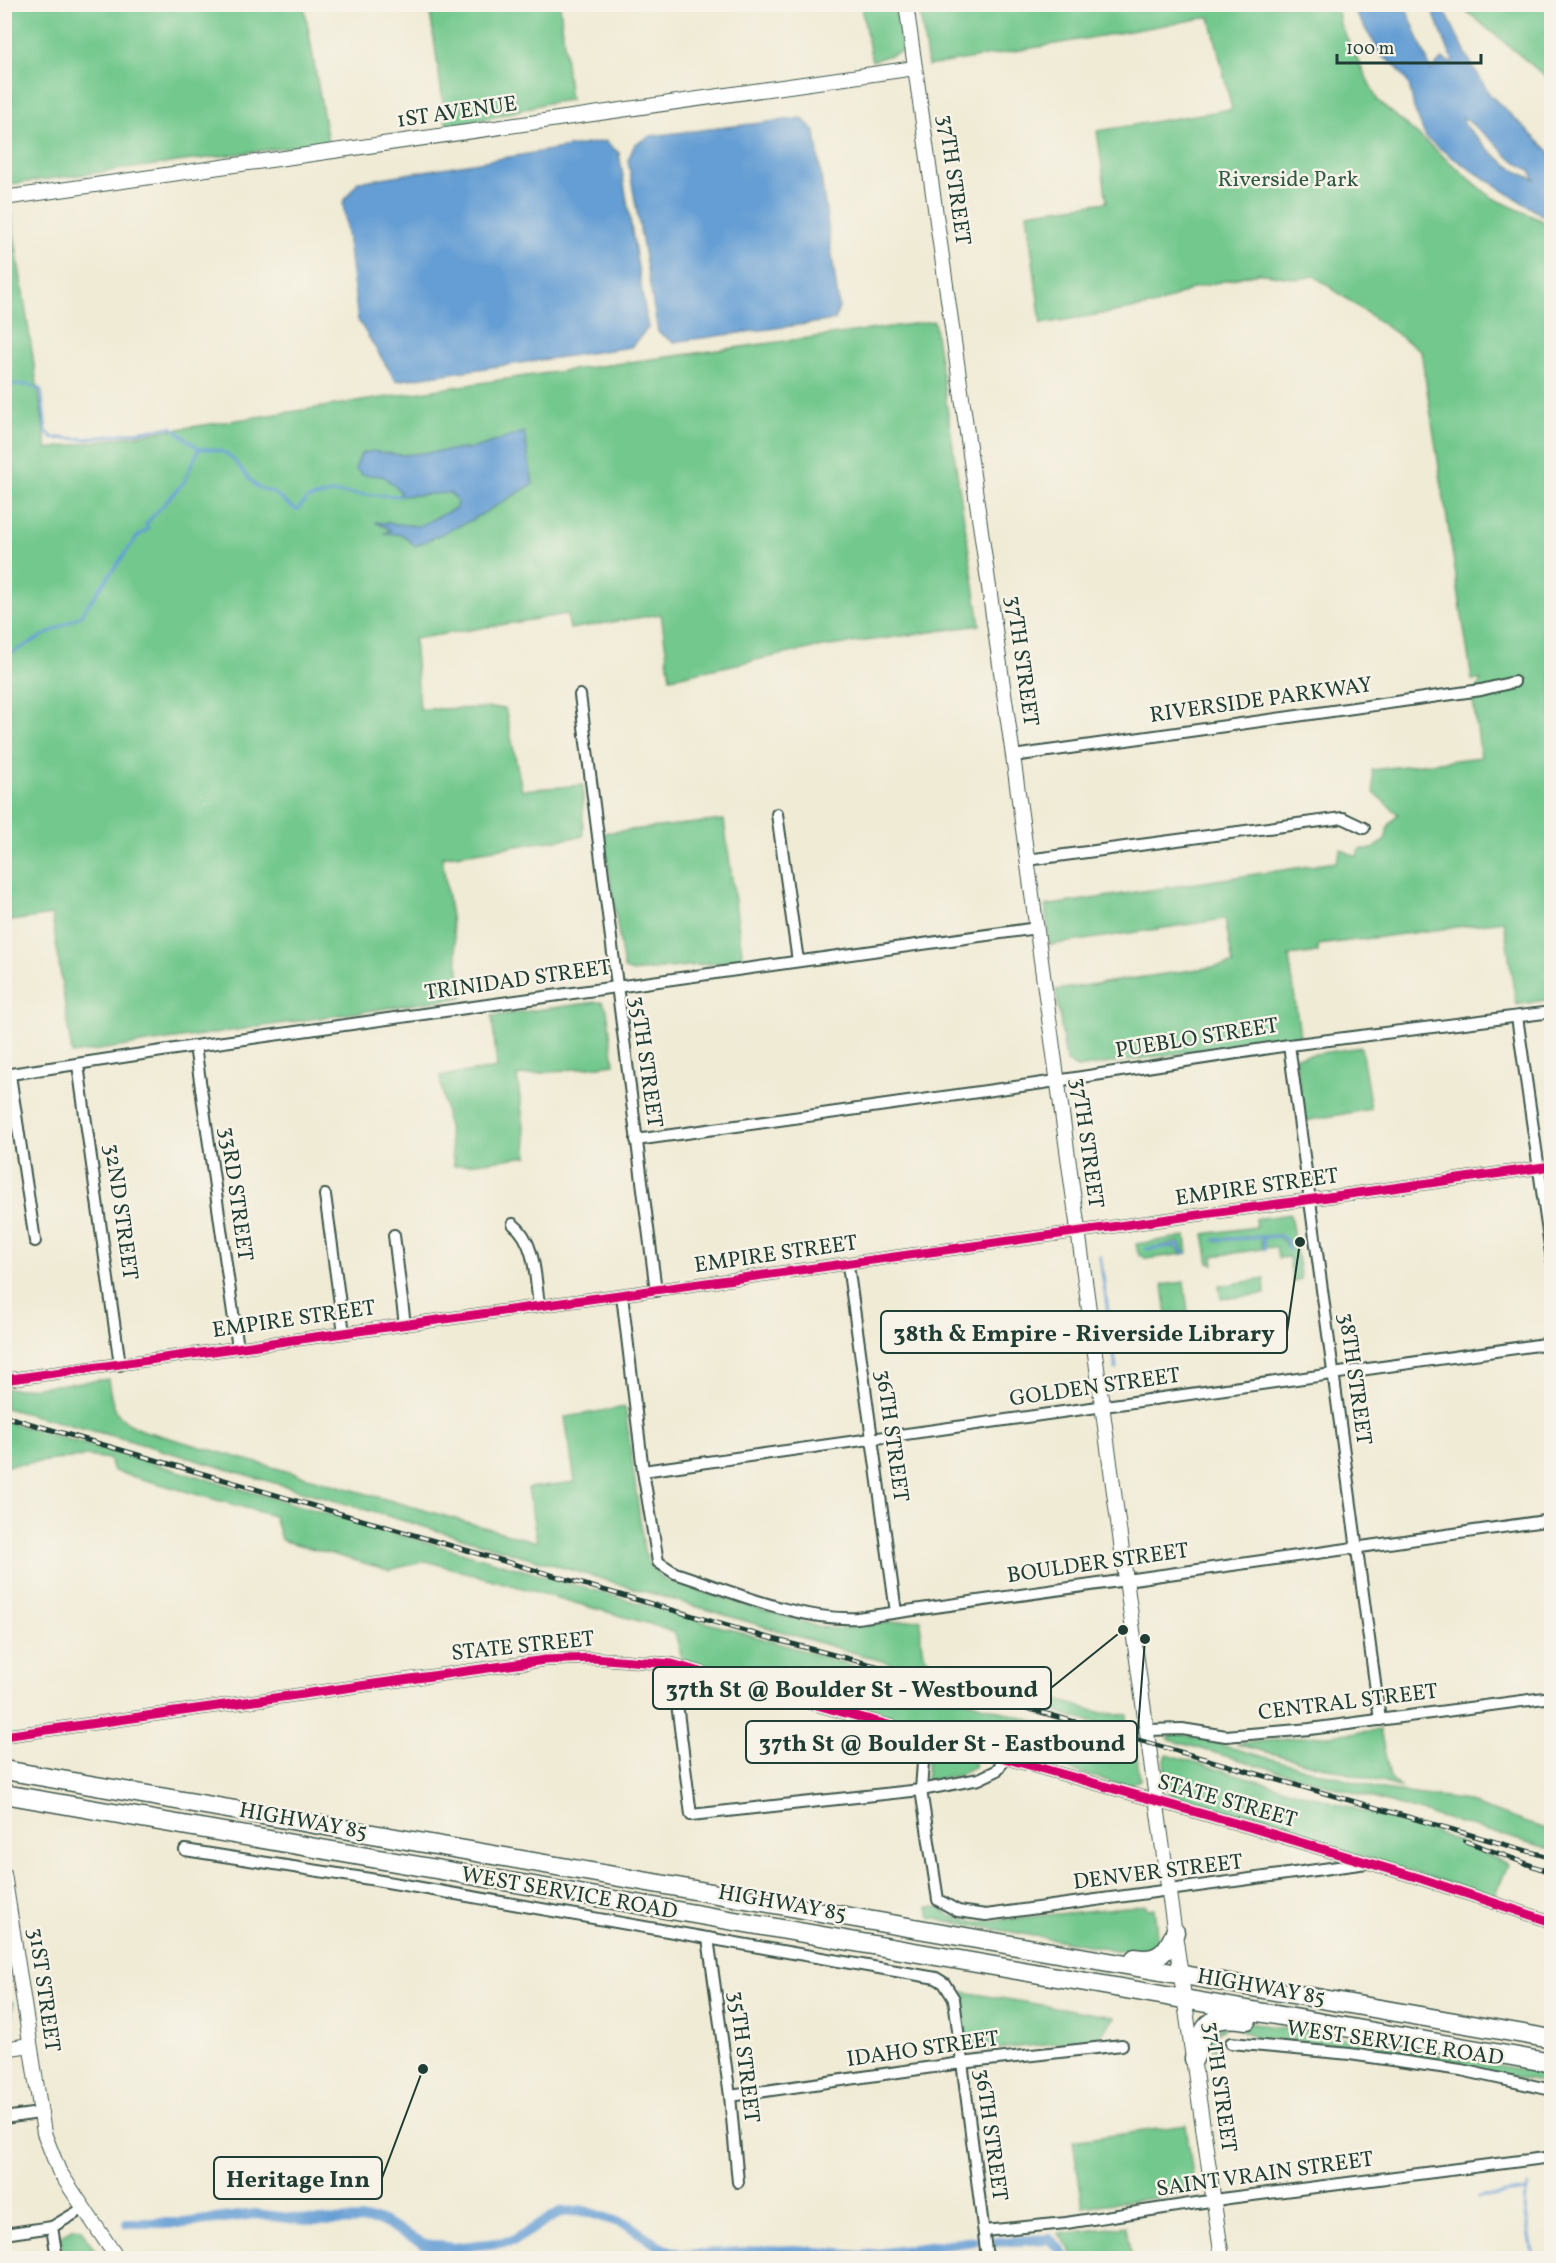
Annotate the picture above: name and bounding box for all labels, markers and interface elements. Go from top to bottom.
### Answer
scale bar [1337,27,1481,65]
text: 100 m [1346,37,1395,62]
street label: 1ST AVENUE [395,89,519,137]
street label: 37TH STREET [928,113,978,248]
park label: Riverside Park [1218,165,1358,196]
street label: 37TH STREET [996,594,1046,729]
street label: RIVERSIDE PARKWAY [1148,670,1374,732]
street label: TRINIDAD STREET [423,953,614,1009]
street label: 35TH STREET [620,994,670,1130]
street label: PUEBLO STREET [1113,1011,1281,1067]
street label: 37TH STREET [1061,1076,1111,1211]
street label: 33RD STREET [210,1125,260,1263]
street label: 32ND STREET [95,1142,145,1282]
street label: EMPIRE STREET [1173,1161,1341,1215]
street label: EMPIRE STREET [692,1228,860,1282]
street label: EMPIRE STREET [210,1293,378,1347]
callout: 38th & Empire - Riverside Library [881,1311,1287,1353]
street label: 38TH STREET [1329,1311,1379,1447]
text: 38th & Empire - Riverside Library [893,1318,1275,1352]
street label: GOLDEN STREET [1008,1361,1182,1415]
street label: 36TH STREET [866,1368,916,1504]
street label: BOULDER STREET [1005,1536,1191,1592]
street label: STATE STREET [450,1624,596,1670]
callout: 37th St @ Boulder St - Westbound [653,1667,1051,1709]
text: 37th St @ Boulder St - Westbound [666,1674,1039,1708]
street label: CENTRAL STREET [1256,1677,1440,1729]
callout: 37th St @ Boulder St - Eastbound [746,1721,1137,1763]
text: 37th St @ Boulder St - Eastbound [759,1728,1126,1762]
street label: STATE STREET [1154,1767,1301,1837]
street label: HIGHWAY 85 [236,1795,370,1849]
street label: DENVER STREET [1071,1847,1245,1899]
street label: WEST SERVICE ROAD [458,1860,680,1928]
street label: HIGHWAY 85 [715,1877,849,1931]
street label: 31ST STREET [19,1926,67,2054]
street label: HIGHWAY 85 [1194,1961,1328,2015]
street label: 35TH STREET [720,1989,766,2125]
street label: WEST SERVICE ROAD [1284,2013,1506,2075]
street label: 37TH STREET [1194,2020,1244,2155]
street label: IDAHO STREET [845,2024,1001,2076]
street label: 36TH STREET [965,2067,1015,2203]
street label: SAINT VRAIN STREET [1154,2144,1376,2206]
callout: Heritage Inn [214,2157,382,2199]
text: Heritage Inn [226,2164,370,2198]

